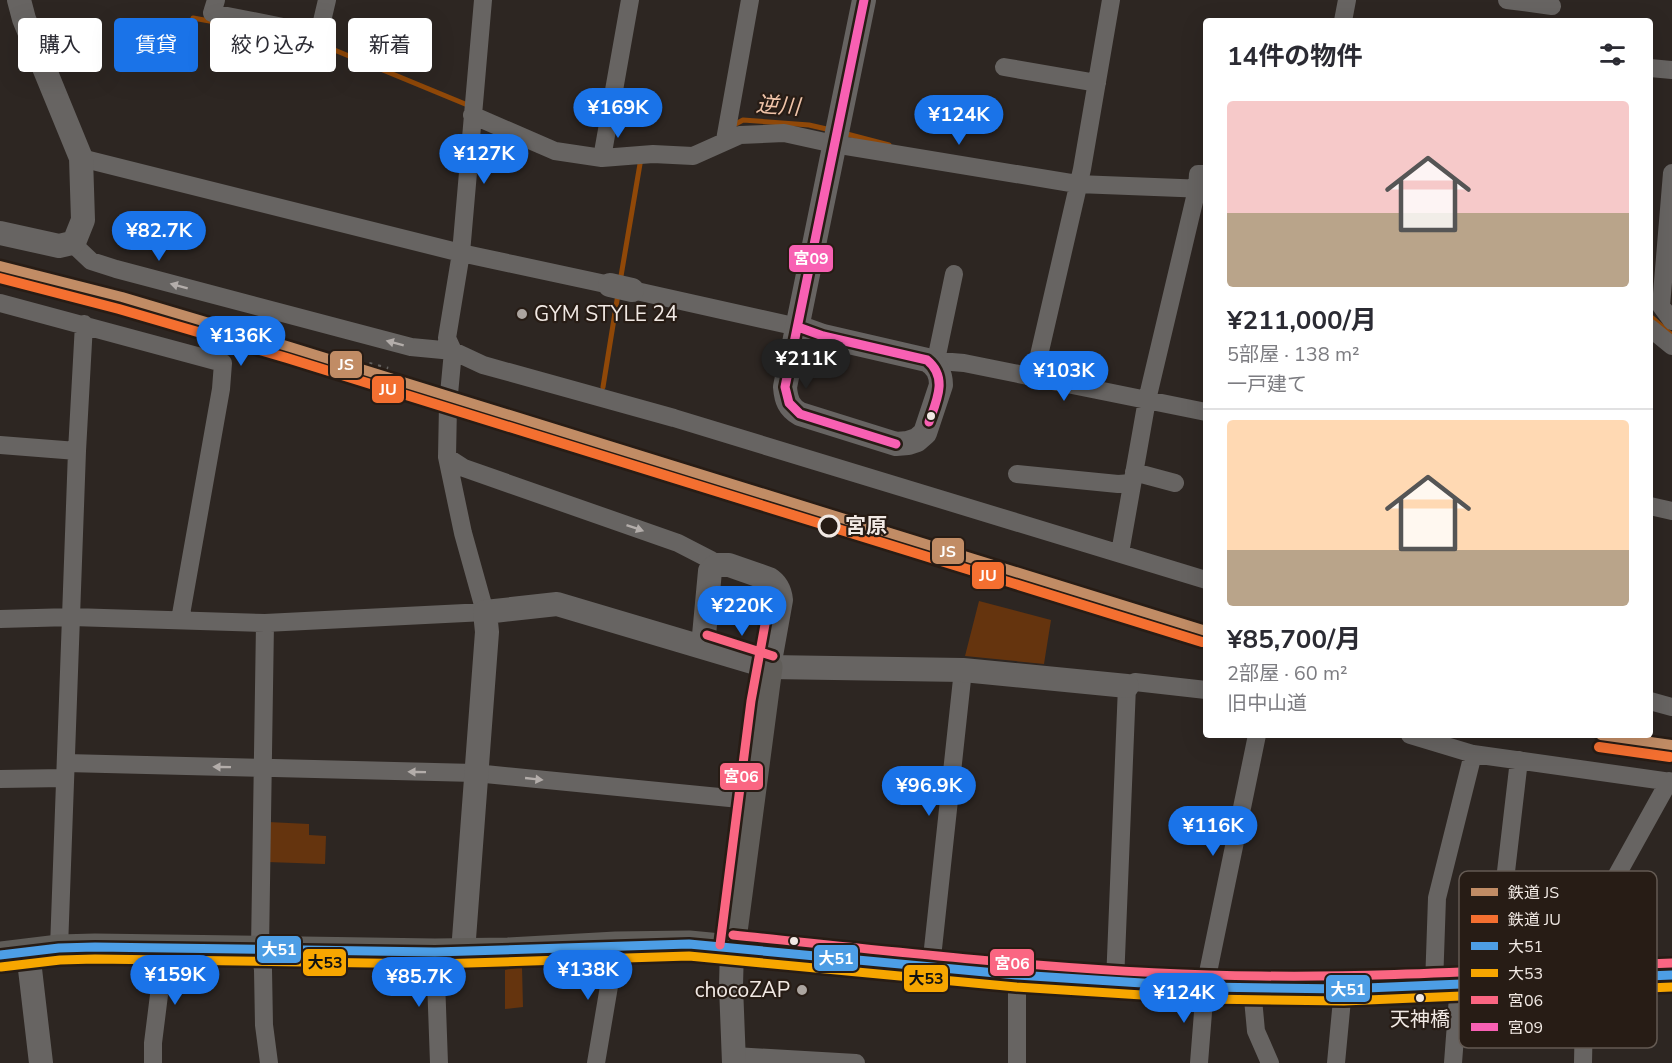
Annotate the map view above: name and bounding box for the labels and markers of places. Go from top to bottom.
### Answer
pin: ¥169K [576,88,660,139]
pin: ¥124K [917,95,1001,146]
pin: ¥127K [442,134,526,185]
pin: ¥82.7K [110,211,208,262]
place label: GYM STYLE 24 [534,300,678,328]
marker: GYM STYLE 24 [515,307,529,321]
pin: ¥136K [199,316,283,367]
pin: ¥211K [764,339,848,390]
pin: ¥103K [1022,351,1106,402]
unlabelled marker [925,410,937,422]
place label: 宮原 [845,512,887,540]
marker: 宮原 [818,515,840,537]
pin: ¥220K [700,586,784,637]
pin: ¥96.9K [880,766,978,817]
pin: ¥116K [1171,806,1255,857]
unlabelled marker [788,935,800,947]
pin: ¥138K [546,950,630,1001]
pin: ¥159K [133,955,217,1006]
pin: ¥85.7K [370,957,468,1008]
pin: ¥124K [1142,973,1226,1024]
place label: chocoZAP [695,976,790,1004]
marker: chocoZAP [795,983,809,997]
marker: 天神橋 [1414,992,1426,1004]
place label: 天神橋 [1390,1006,1450,1033]

